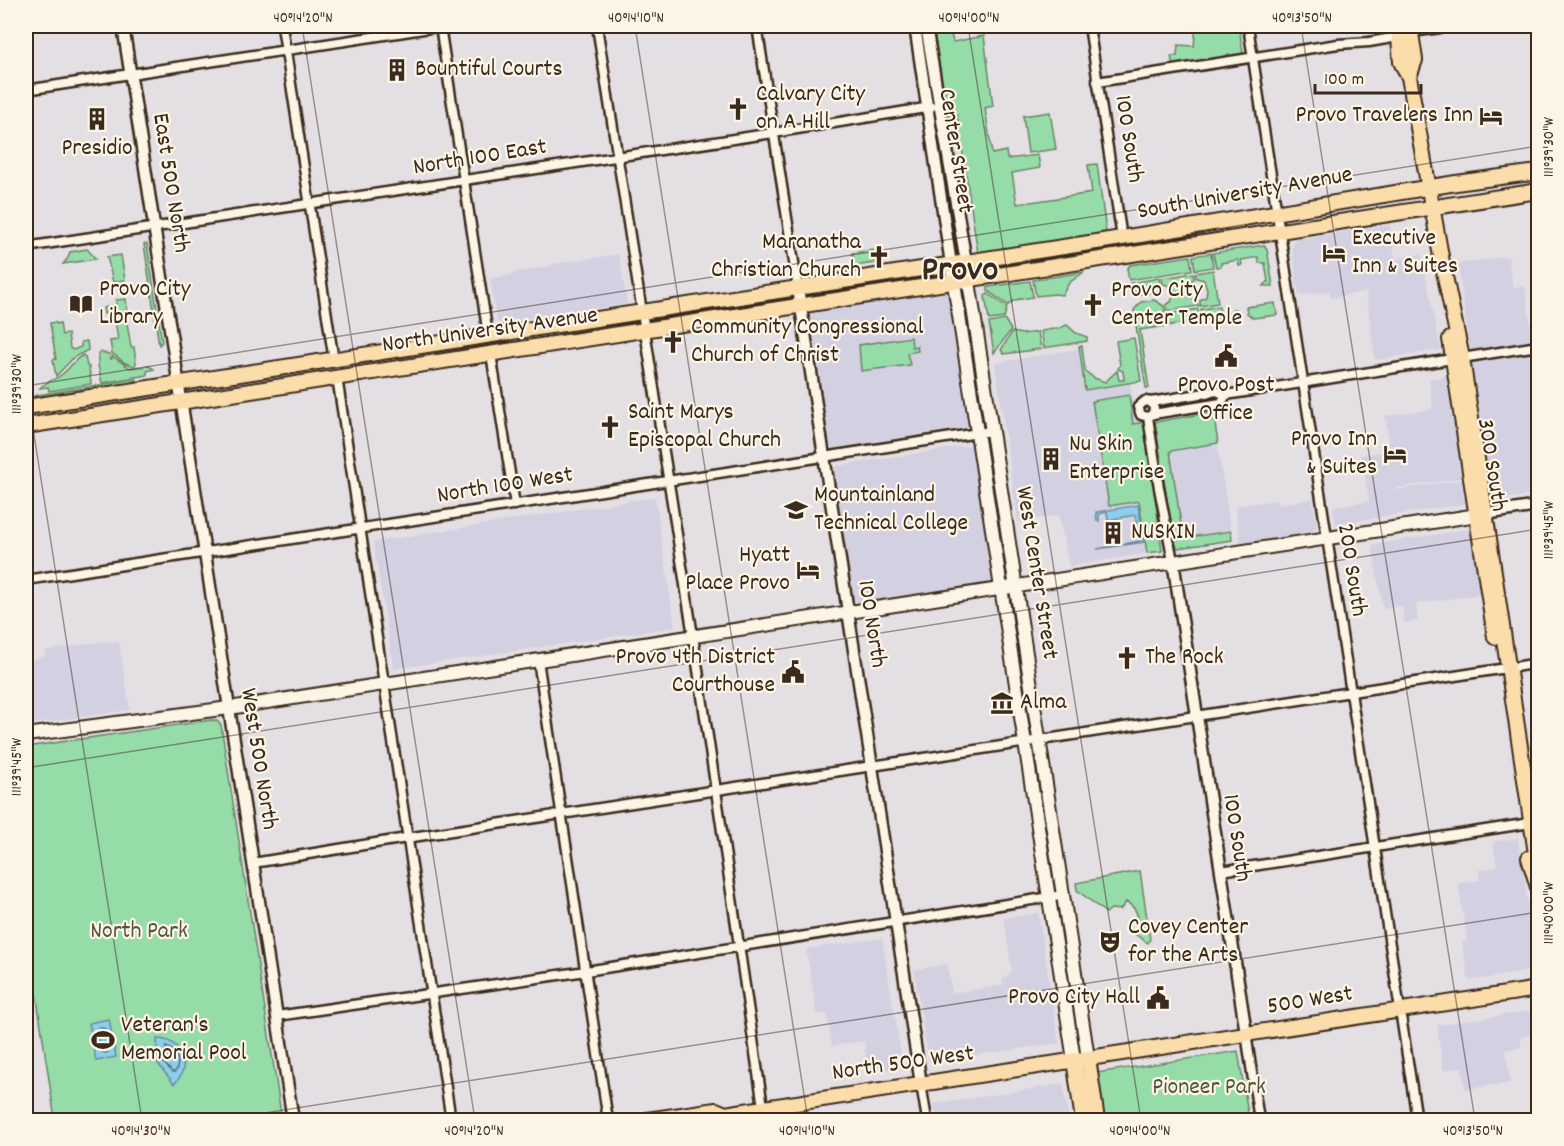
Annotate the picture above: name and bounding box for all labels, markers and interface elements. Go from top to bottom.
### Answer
text: 40°14'20"N [273,8,333,30]
text: 40°14'10"N [608,8,664,30]
text: 40°14'00"N [939,8,999,30]
text: 40°13'50"N [1272,8,1332,30]
place label: Bountiful Courts [415,53,562,87]
building icon: Bountiful Courts [384,57,410,83]
scale bar [1315,57,1422,95]
text: 100 m [1324,68,1364,93]
place label: Calvary City on A Hill [756,78,866,140]
street label: Center Street [928,86,982,216]
street label: 100 South [1104,93,1152,185]
church icon: Calvary City on A Hill [725,96,751,122]
place label: Provo Travelers Inn [1296,99,1473,133]
hotel icon: Provo Travelers Inn [1478,103,1504,129]
building icon: Presidio [84,106,110,132]
street label: East 500 North [142,111,198,255]
text: 111°39'30"W [1539,117,1561,177]
street label: North 100 East [411,131,549,185]
place label: Presidio [61,132,133,166]
street label: South University Avenue [1135,158,1355,230]
place label: Executive Inn & Suites [1352,222,1458,284]
place label: Maranatha Christian Church [711,226,862,288]
hotel icon: Executive Inn & Suites [1321,240,1347,266]
church icon: Maranatha Christian Church [866,244,892,270]
district label: Provo [922,246,998,298]
place label: Provo City Library [99,273,192,335]
place label: Provo City Center Temple [1111,274,1242,336]
library icon: Provo City Library [68,291,94,317]
church icon: Provo City Center Temple [1080,292,1106,318]
street label: North University Avenue [380,299,600,363]
place label: Community Congressional Church of Christ [691,311,924,373]
church icon: Community Congressional Church of Christ [660,329,686,355]
public building icon: Provo Post Office [1213,343,1239,369]
text: 111°39'30"W [7,354,29,414]
place label: Provo Post Office [1177,369,1275,431]
place label: Saint Marys Episcopal Church [628,396,781,458]
church icon: Saint Marys Episcopal Church [597,414,623,440]
street label: 300 South [1467,416,1515,514]
place label: Provo Inn & Suites [1291,423,1377,485]
place label: Nu Skin Enterprise [1069,428,1164,490]
hotel icon: Provo Inn & Suites [1382,441,1408,467]
building icon: Nu Skin Enterprise [1038,446,1064,472]
street label: North 100 West [435,458,575,514]
place label: Mountainland Technical College [814,479,968,541]
street label: West Center Street [1006,484,1066,662]
school or university icon: Mountainland Technical College [783,497,809,523]
text: 111°39'45"W [1539,500,1561,559]
place label: NUSKIN [1131,516,1195,550]
building icon: NUSKIN [1100,520,1126,546]
street label: 200 South [1327,521,1375,619]
place label: Hyatt Place Provo [685,539,790,601]
hotel icon: Hyatt Place Provo [795,557,821,583]
street label: 100 North [847,578,895,670]
place label: Provo 4th District Courthouse [615,641,775,703]
place label: The Rock [1145,641,1224,675]
church icon: The Rock [1114,645,1140,671]
public building icon: Provo 4th District Courthouse [780,659,806,685]
street label: West 500 North [230,686,286,832]
place label: Alma [1020,686,1067,720]
museum icon: Alma [989,690,1015,716]
text: 111°39'45"W [7,737,29,796]
street label: 100 South [1212,792,1260,884]
text: 111°40'00"W [1539,881,1561,944]
place label: Covey Center for the Arts [1128,911,1248,973]
park label: North Park [90,915,188,949]
theatre icon: Covey Center for the Arts [1097,929,1123,955]
street label: 500 West [1265,977,1355,1025]
place label: Provo City Hall [1008,981,1140,1015]
public building icon: Provo City Hall [1145,985,1171,1011]
place label: Veteran's Memorial Pool [121,1009,247,1071]
sports icon: Veteran's Memorial Pool [90,1027,116,1053]
street label: North 500 West [830,1037,976,1091]
park label: Pioneer Park [1152,1071,1266,1105]
text: 40°14'30"N [111,1121,171,1143]
text: 40°14'20"N [444,1121,504,1143]
text: 40°14'10"N [779,1121,835,1143]
text: 40°14'00"N [1110,1121,1170,1143]
text: 40°13'50"N [1443,1121,1503,1143]

